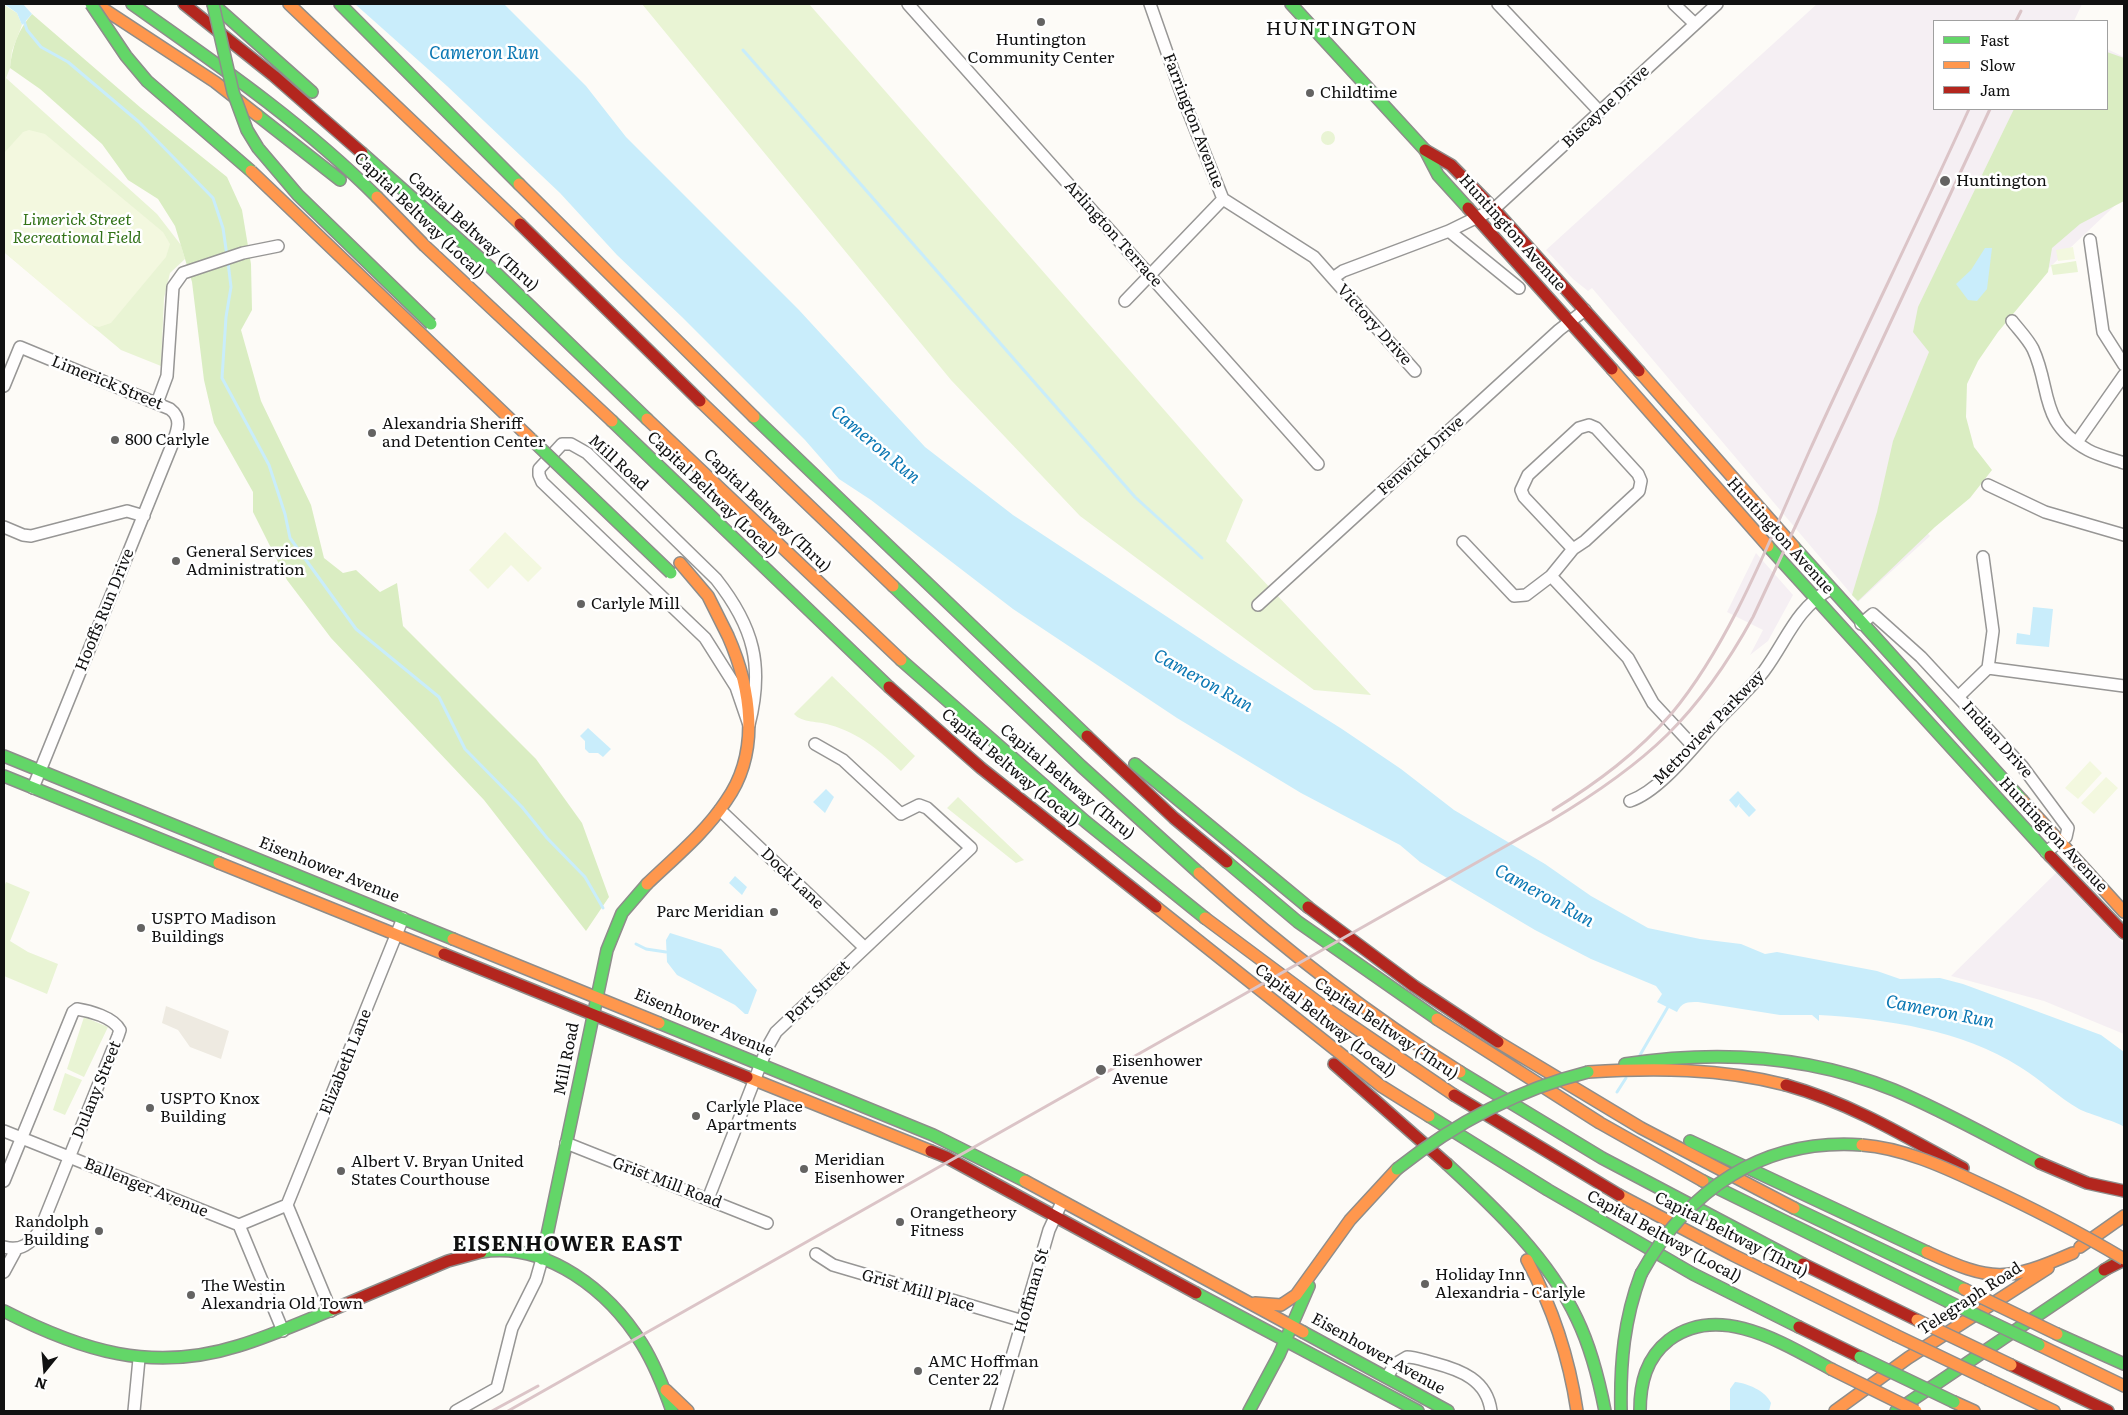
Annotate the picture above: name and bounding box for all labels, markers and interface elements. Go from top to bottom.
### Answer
marker: Huntington Community Center [1035,16,1047,28]
district label: HUNTINGTON [1265,18,1419,40]
legend [1933,20,2108,110]
text: Fast [1980,28,2009,51]
place label: Huntington Community Center [968,30,1114,68]
water label: Cameron Run [429,43,539,65]
street label: Farrington Avenue [1158,51,1228,191]
text: Slow [1980,53,2015,76]
street label: Biscayne Drive [1558,62,1654,152]
text: Jam [1980,78,2010,101]
place label: Childtime [1320,83,1397,103]
marker: Childtime [1304,87,1316,99]
street label: Capital Beltway (Local) [350,149,488,283]
street label: Capital Beltway (Thru) [404,168,542,296]
street label: Huntington Avenue [1455,171,1569,295]
place label: Huntington [1956,171,2047,191]
marker: Huntington [1938,174,1952,188]
street label: Arlington Terrace [1060,177,1166,291]
park label: Limerick Street Recreational Field [12,210,142,248]
street label: Victory Drive [1333,280,1415,370]
street label: Limerick Street [48,352,166,414]
water label: Cameron Run [826,401,924,489]
street label: Fenwick Drive [1374,412,1468,500]
place label: Alexandria Sheriff and Detention Center [382,414,545,452]
marker: Alexandria Sheriff and Detention Center [366,427,378,439]
street label: Capital Beltway (Local) [643,428,781,562]
place label: 800 Carlyle [125,430,209,450]
street label: Mill Road [584,431,652,495]
marker: 800 Carlyle [109,434,121,446]
street label: Capital Beltway (Thru) [699,445,835,577]
street label: Huntington Avenue [1723,474,1837,598]
place label: General Services Administration [186,542,313,580]
street label: Hooffs Run Drive [72,546,138,674]
marker: General Services Administration [170,555,182,567]
place label: Carlyle Mill [591,594,680,614]
marker: Carlyle Mill [575,598,587,610]
water label: Cameron Run [1150,645,1256,717]
street label: Metroview Parkway [1649,667,1769,789]
street label: Indian Drive [1958,698,2036,782]
street label: Capital Beltway (Local) [937,705,1083,831]
street label: Capital Beltway (Thru) [996,720,1138,844]
street label: Huntington Avenue [1995,774,2111,896]
street label: Eisenhower Avenue [256,833,402,907]
street label: Dock Lane [757,844,827,914]
water label: Cameron Run [1491,860,1597,932]
place label: Parc Meridian [656,902,764,922]
marker: Parc Meridian [768,906,780,918]
place label: USPTO Madison Buildings [151,909,276,947]
marker: USPTO Madison Buildings [135,922,147,934]
street label: Port Street [782,957,854,1027]
street label: Capital Beltway (Local) [1251,960,1399,1082]
street label: Capital Beltway (Thru) [1310,974,1462,1084]
street label: Eisenhower Avenue [631,985,777,1061]
water label: Cameron Run [1884,991,1996,1033]
street label: Elizabeth Lane [316,1006,376,1118]
street label: Mill Road [551,1021,583,1097]
street label: Dulany Street [69,1038,125,1142]
place label: Eisenhower Avenue [1112,1051,1202,1089]
marker: Eisenhower Avenue [1094,1063,1108,1077]
place label: USPTO Knox Building [160,1089,260,1127]
place label: Carlyle Place Apartments [706,1097,803,1135]
marker: USPTO Knox Building [144,1102,156,1114]
marker: Carlyle Place Apartments [690,1110,702,1122]
place label: Meridian Eisenhower [814,1150,904,1188]
place label: Albert V. Bryan United States Courthouse [351,1152,524,1190]
street label: Grist Mill Road [610,1153,724,1213]
street label: Ballenger Avenue [81,1154,211,1222]
marker: Meridian Eisenhower [798,1163,810,1175]
marker: Albert V. Bryan United States Courthouse [335,1165,347,1177]
street label: Capital Beltway (Local) [1583,1187,1745,1287]
street label: Capital Beltway (Thru) [1651,1188,1811,1282]
place label: Orangetheory Fitness [910,1203,1017,1241]
place label: Randolph Building [14,1212,89,1250]
marker: Orangetheory Fitness [894,1216,906,1228]
marker: Randolph Building [93,1225,105,1237]
district label: EISENHOWER EAST [451,1232,685,1258]
street label: Hoffman St [1011,1246,1053,1336]
street label: Telegraph Road [1915,1258,2025,1340]
place label: Holiday Inn Alexandria - Carlyle [1435,1265,1585,1303]
street label: Grist Mill Place [859,1266,977,1316]
place label: The Westin Alexandria Old Town [201,1276,363,1314]
marker: Holiday Inn Alexandria - Carlyle [1419,1278,1431,1290]
marker: The Westin Alexandria Old Town [185,1289,197,1301]
street label: Eisenhower Avenue [1308,1309,1448,1399]
north arrow [20,1345,70,1395]
place label: AMC Hoffman Center 22 [928,1352,1039,1390]
marker: AMC Hoffman Center 22 [912,1365,924,1377]
text: N [32,1373,49,1396]

